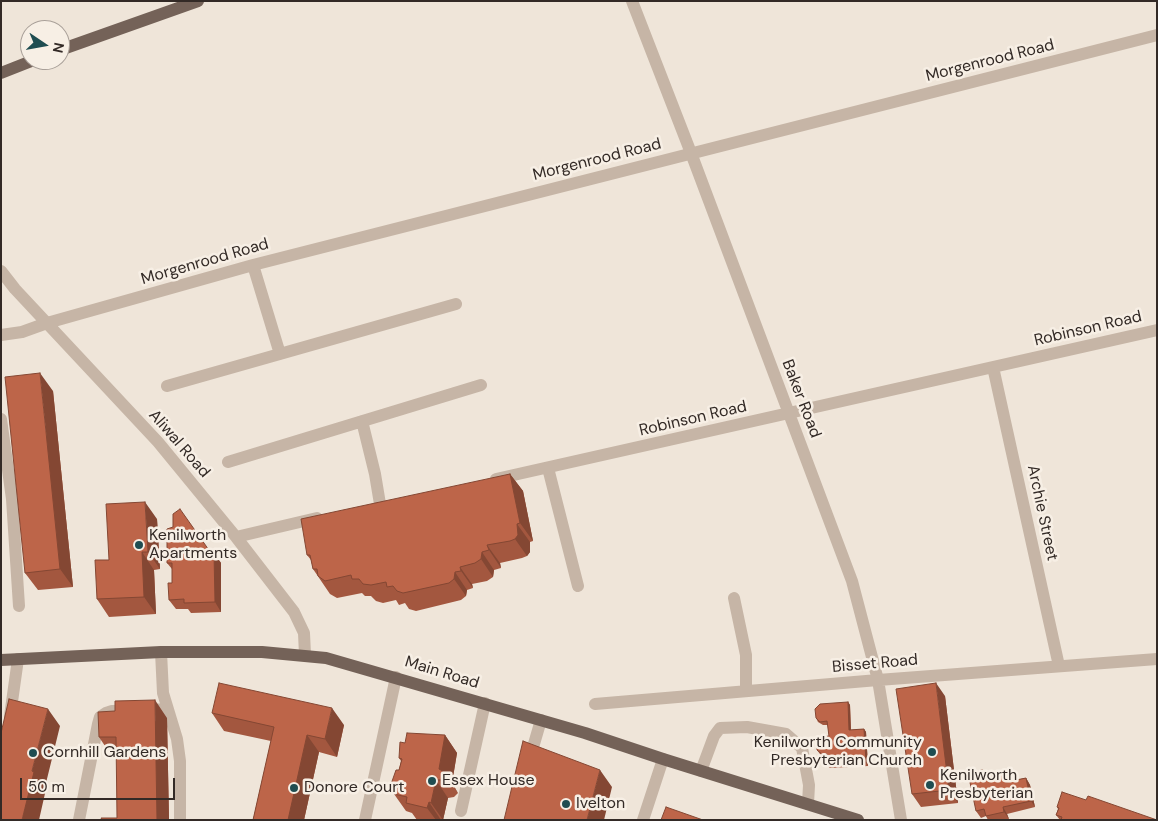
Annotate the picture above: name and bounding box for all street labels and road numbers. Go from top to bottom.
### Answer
street label: Morgenrood Road [924,36,1056,86]
street label: Morgenrood Road [531,135,663,185]
street label: Morgenrood Road [139,235,271,289]
street label: Robinson Road [1032,307,1144,351]
street label: Baker Road [777,357,825,441]
street label: Robinson Road [637,397,749,441]
street label: Aliwal Road [144,406,214,482]
street label: Archie Street [1023,464,1061,562]
street label: Bisset Road [831,651,919,677]
street label: Main Road [403,653,481,693]

